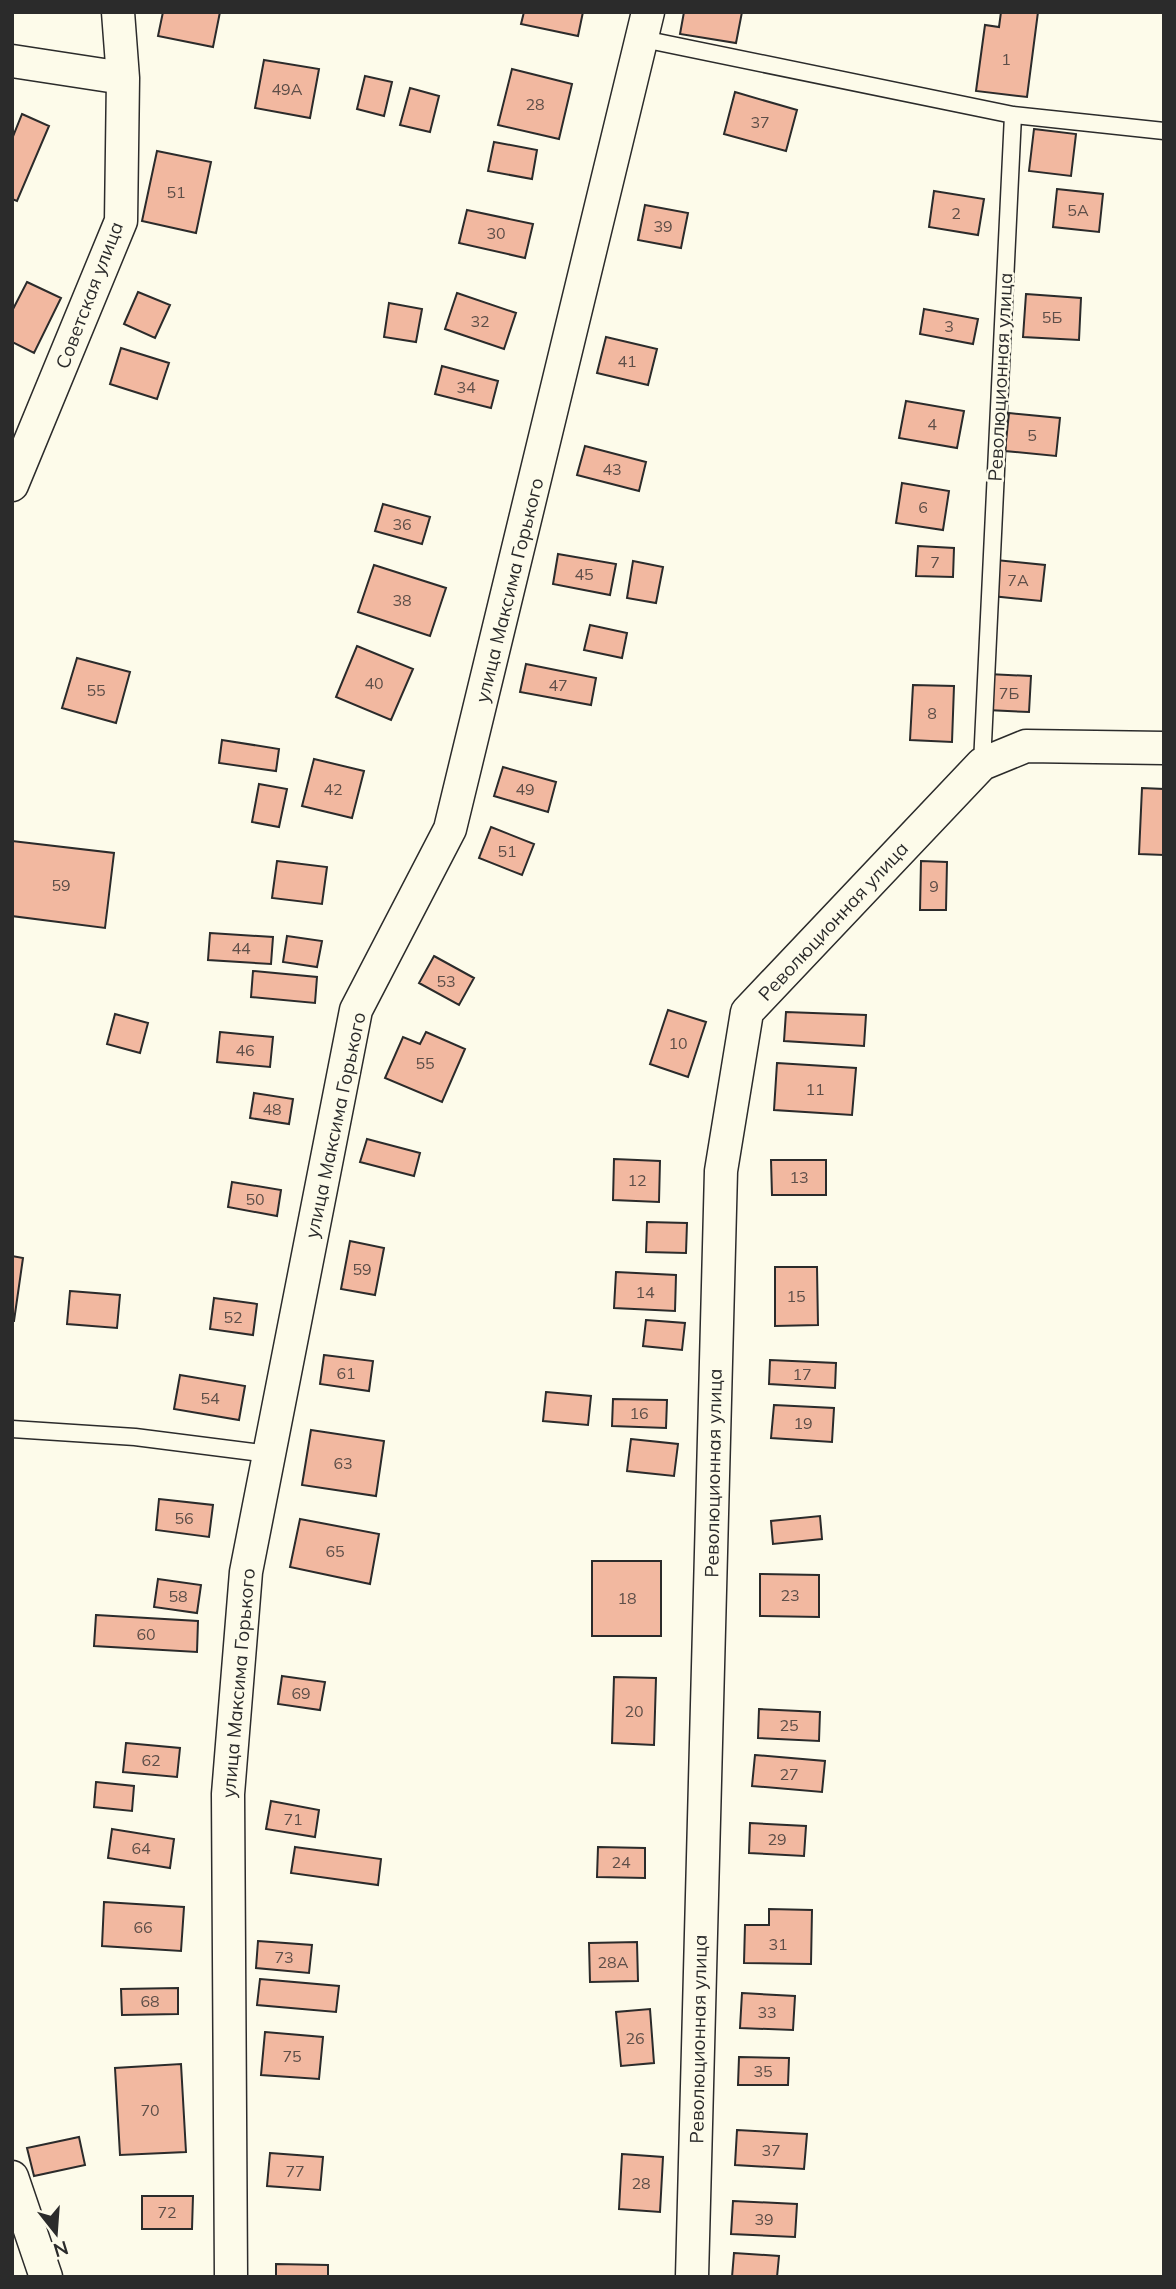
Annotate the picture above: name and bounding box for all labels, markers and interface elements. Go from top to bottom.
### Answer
house number: 1 [1001,49,1011,69]
house number: 49А [272,79,303,99]
house number: 28 [525,94,545,114]
house number: 37 [750,112,770,132]
house number: 51 [166,182,186,202]
house number: 5А [1067,200,1089,220]
house number: 2 [951,203,961,223]
house number: 39 [653,216,673,236]
street label: Советская улица [50,218,128,372]
house number: 30 [486,223,506,243]
street label: Революционная улица [983,272,1017,482]
house number: 5Б [1042,307,1062,327]
house number: 32 [470,311,490,331]
house number: 3 [944,316,954,336]
house number: 41 [617,351,637,371]
house number: 34 [456,377,476,397]
house number: 4 [927,414,937,434]
house number: 5 [1027,425,1037,445]
house number: 43 [602,459,622,479]
street label: улица Максима Горького [469,475,549,705]
house number: 6 [918,497,928,517]
house number: 36 [392,514,412,534]
house number: 7 [930,552,940,572]
house number: 45 [574,564,594,584]
house number: 7А [1007,570,1029,590]
house number: 38 [392,590,412,610]
house number: 40 [364,673,384,693]
house number: 47 [548,675,568,695]
house number: 55 [86,680,106,700]
house number: 7Б [999,683,1019,703]
house number: 8 [927,703,937,723]
house number: 42 [323,779,343,799]
house number: 49 [515,779,535,799]
street label: Революционная улица [753,836,913,1006]
house number: 51 [497,841,517,861]
house number: 59 [51,875,71,895]
house number: 9 [929,876,939,896]
house number: 44 [231,938,251,958]
house number: 53 [436,971,456,991]
street label: улица Максима Горького [299,1010,371,1240]
house number: 10 [668,1033,688,1053]
house number: 46 [235,1040,255,1060]
house number: 55 [415,1053,435,1073]
house number: 11 [805,1079,825,1099]
house number: 48 [262,1099,282,1119]
house number: 13 [789,1167,809,1187]
house number: 12 [627,1170,647,1190]
house number: 50 [245,1189,265,1209]
house number: 59 [352,1259,372,1279]
house number: 14 [635,1282,655,1302]
house number: 15 [786,1286,806,1306]
house number: 52 [223,1307,243,1327]
house number: 61 [336,1363,356,1383]
house number: 17 [792,1364,812,1384]
street label: Революционная улица [699,1368,727,1578]
house number: 54 [200,1388,220,1408]
house number: 16 [629,1403,649,1423]
house number: 19 [793,1413,813,1433]
house number: 63 [333,1453,353,1473]
house number: 56 [174,1508,194,1528]
house number: 65 [325,1541,345,1561]
street label: улица Максима Горького [216,1567,260,1799]
house number: 23 [780,1585,800,1605]
house number: 58 [168,1586,188,1606]
house number: 18 [617,1588,637,1608]
house number: 60 [136,1624,156,1644]
house number: 69 [291,1683,311,1703]
house number: 20 [624,1701,644,1721]
house number: 25 [779,1715,799,1735]
house number: 62 [141,1750,161,1770]
house number: 27 [779,1764,799,1784]
house number: 71 [283,1809,303,1829]
house number: 29 [767,1829,787,1849]
house number: 64 [131,1838,151,1858]
house number: 24 [611,1852,631,1872]
house number: 66 [133,1917,153,1937]
street label: Революционная улица [684,1934,712,2144]
house number: 31 [768,1934,788,1954]
house number: 73 [274,1947,294,1967]
house number: 28А [598,1952,629,1972]
house number: 68 [140,1991,160,2011]
house number: 33 [757,2002,777,2022]
house number: 26 [625,2028,645,2048]
house number: 75 [282,2046,302,2066]
house number: 35 [753,2061,773,2081]
house number: 70 [140,2100,160,2120]
house number: 37 [761,2140,781,2160]
house number: 77 [285,2161,305,2181]
house number: 28 [631,2173,651,2193]
north arrow [21,2198,91,2268]
house number: 72 [157,2202,177,2222]
house number: 39 [754,2209,774,2229]
text: N [51,2236,71,2263]

